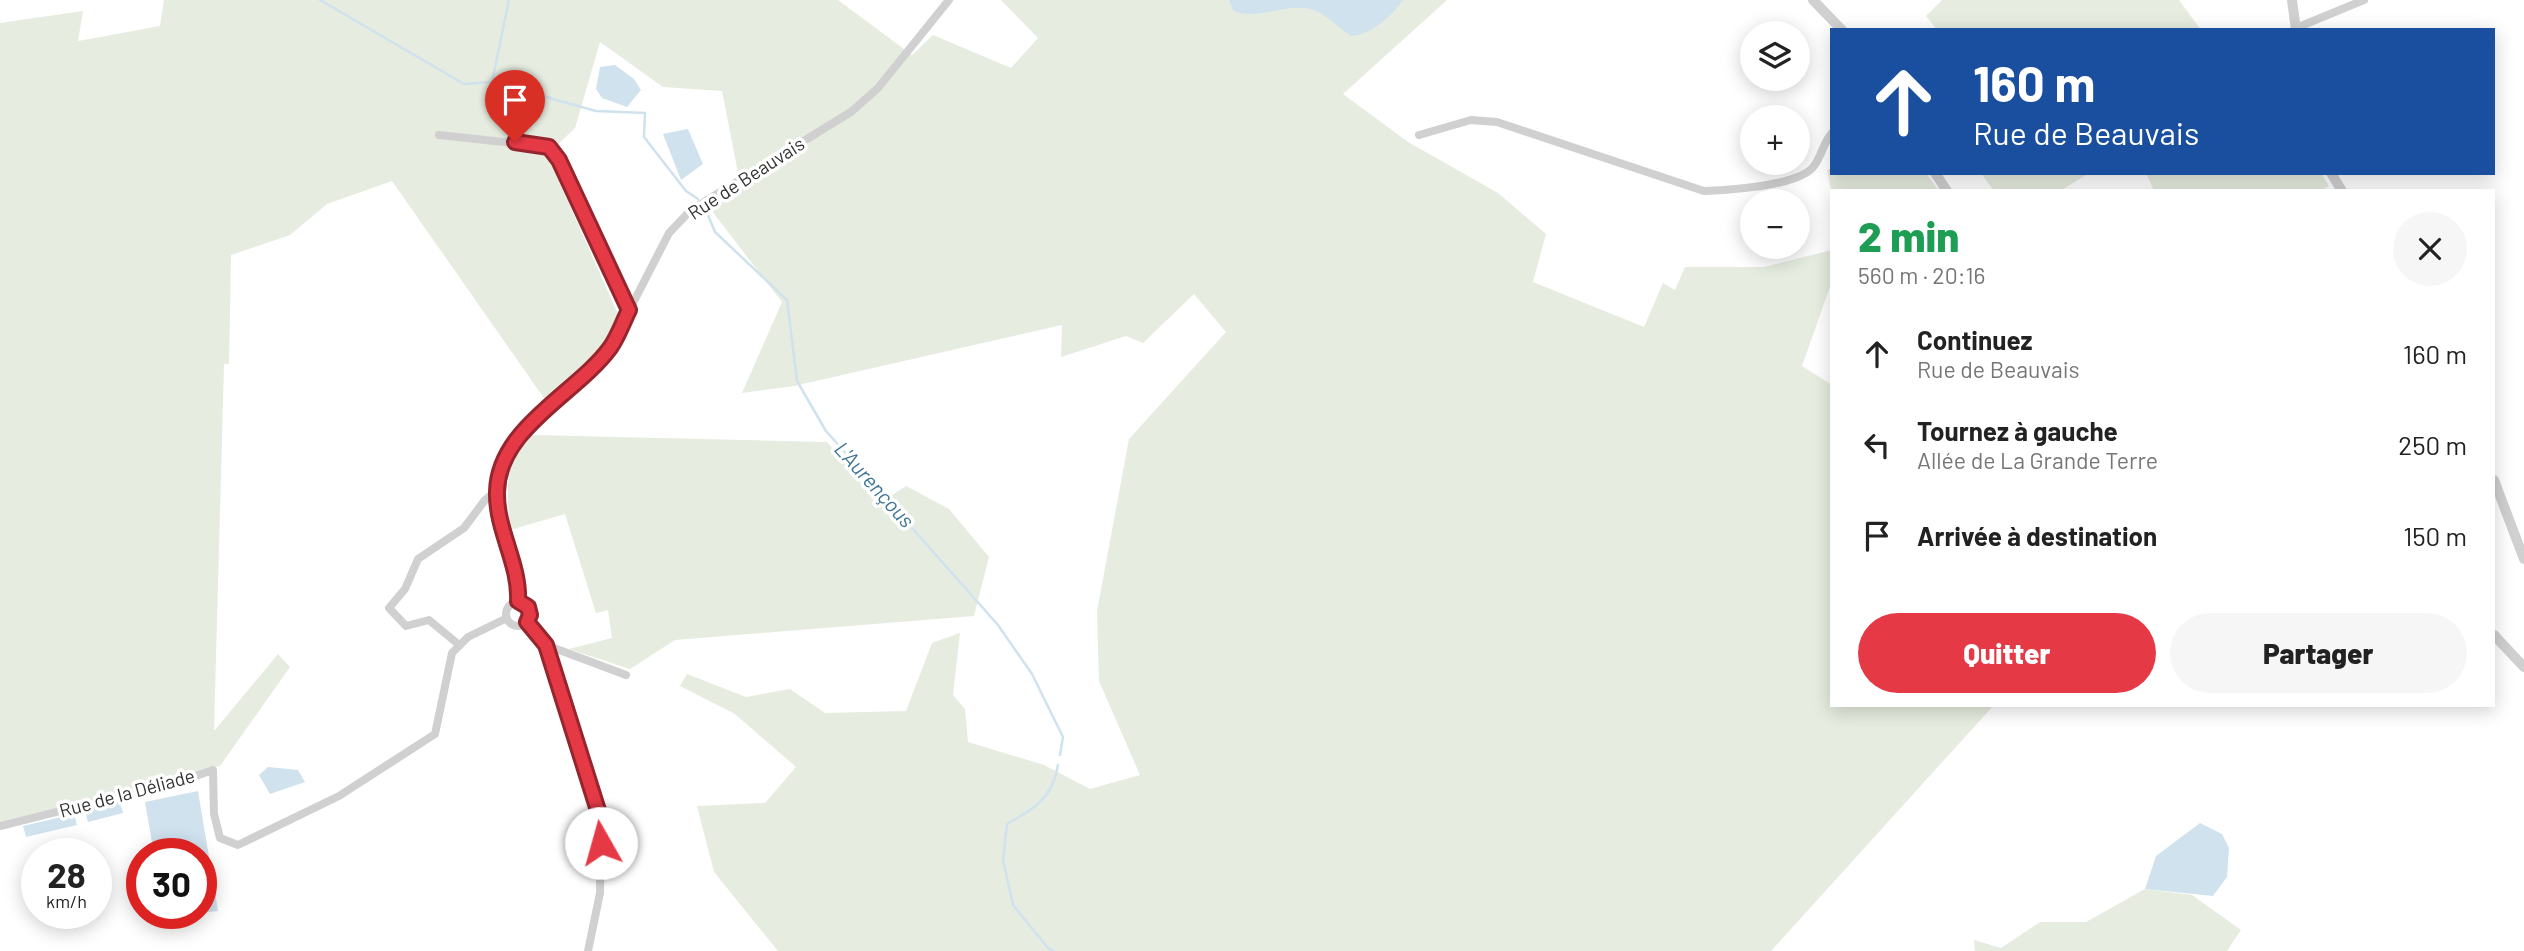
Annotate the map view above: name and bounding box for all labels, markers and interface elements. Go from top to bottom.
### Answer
map controls [1740,21,1810,259]
button: layers [1740,21,1810,91]
text: 160 m [1973,53,2095,112]
icon: ahead [1858,56,1949,147]
pin [485,70,545,142]
icon: arrive [496,81,534,119]
button: + [1740,105,1810,175]
text: Rue de Beauvais [1973,113,2199,151]
street label: Rue de Beauvais [683,131,808,224]
button: − [1740,189,1810,259]
text: 2 min [1858,210,1959,260]
button: close [2393,212,2467,286]
text: 560 m · 20:16 [1858,261,1985,289]
text: Continuez [1917,324,2033,355]
icon: ahead [1858,335,1896,373]
text: 160 m [2403,338,2467,369]
text: Rue de Beauvais [1917,355,2080,383]
text: Tournez à gauche [1917,415,2118,446]
icon: left [1858,426,1896,464]
text: 250 m [2398,429,2467,460]
water label: L'Aurençous [830,436,920,532]
text: Allée de La Grande Terre [1917,446,2158,474]
icon: arrive [1858,517,1896,555]
text: Arrivée à destination [1917,520,2157,551]
text: 150 m [2403,520,2467,551]
button: Quitter [1858,613,2156,693]
button: Partager [2170,613,2467,693]
street label: Rue de la Déliade [57,763,197,822]
position arrow [564,806,638,880]
speed limit sign: 30 [126,838,217,929]
text: 28 [47,853,86,895]
text: km/h [46,890,87,912]

